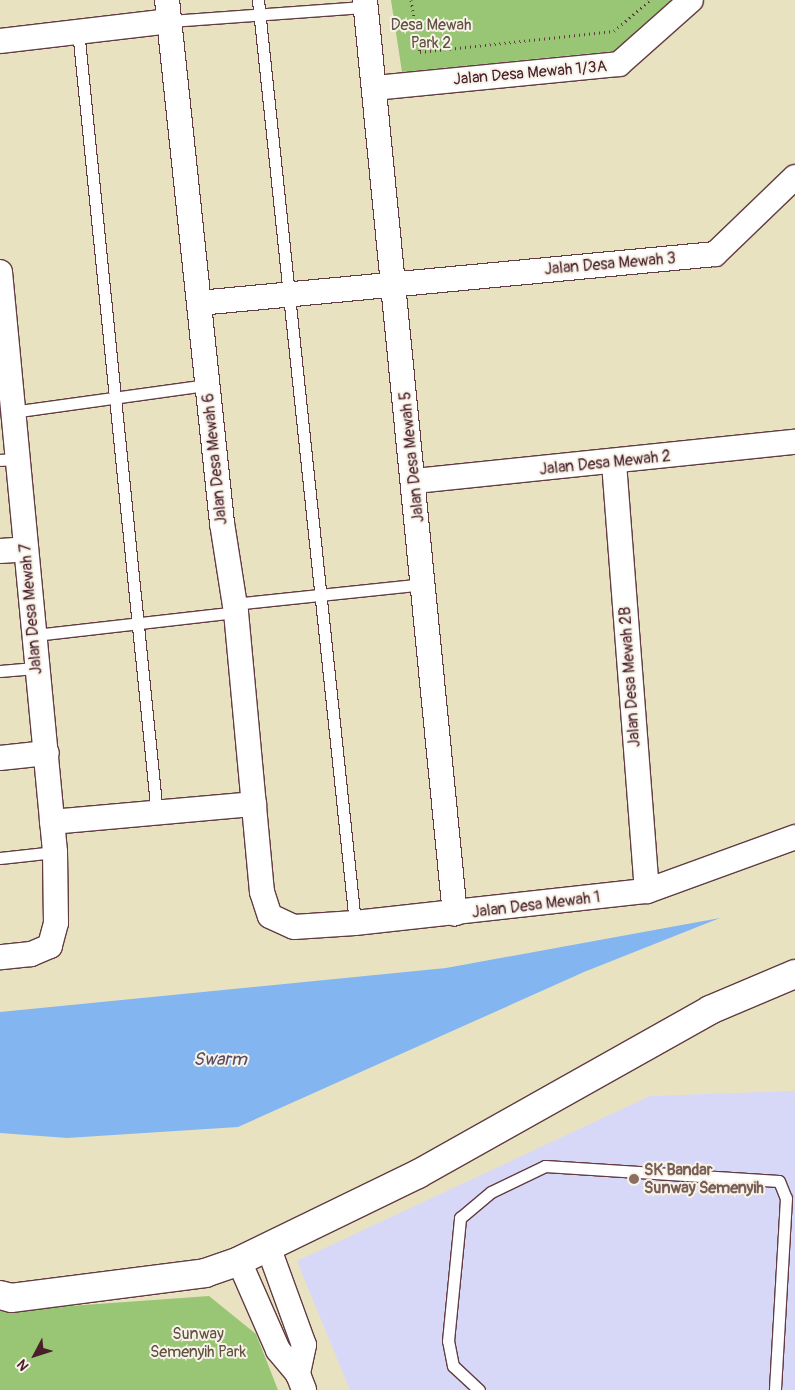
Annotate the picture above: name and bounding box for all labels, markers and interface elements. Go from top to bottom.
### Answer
park label: Desa Mewah Park 2 [390,15,472,53]
street label: Jalan Desa Mewah 1/3A [452,57,608,89]
street label: Jalan Desa Mewah 3 [543,249,677,279]
street label: Jalan Desa Mewah 5 [396,391,428,523]
street label: Jalan Desa Mewah 6 [199,392,231,526]
street label: Jalan Desa Mewah 2 [538,447,672,479]
street label: Jalan Desa Mewah 7 [16,543,46,675]
street label: Jalan Desa Mewah 2B [616,606,644,748]
street label: Jalan Desa Mewah 1 [471,888,601,922]
water label: Swarm [193,1049,247,1071]
place label: SK Bandar Sunway Semenyih [644,1160,764,1198]
marker: SK Bandar Sunway Semenyih [628,1173,640,1185]
park label: Sunway Semenyih Park [150,1324,246,1362]
north arrow [10,1330,60,1380]
text: N [14,1356,33,1374]

